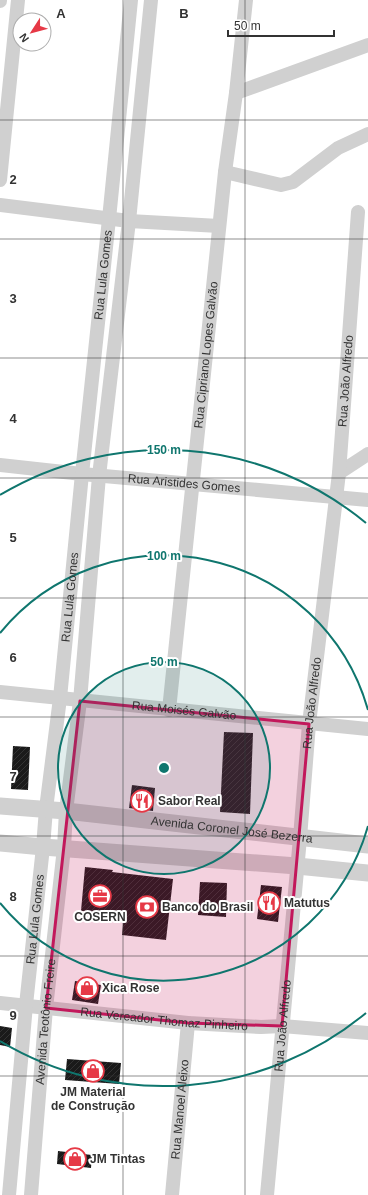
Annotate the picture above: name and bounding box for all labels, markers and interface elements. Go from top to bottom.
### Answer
text: A [56,6,66,21]
text: B [179,6,189,21]
north arrow [12,12,52,52]
scale bar [228,12,334,38]
text: 50 m [234,19,261,33]
text: N [17,31,31,45]
text: 2 [9,172,17,187]
street label: Rua Lula Gomes [91,229,115,320]
street label: Rua Cipriano Lopes Galvão [191,280,221,429]
text: 3 [9,291,17,306]
street label: Rua João Alfredo [335,334,356,427]
text: 4 [9,411,17,426]
text: 150 m [147,443,181,457]
street label: Rua Aristides Gomes [127,471,241,495]
text: 5 [9,530,17,545]
text: 100 m [147,549,181,563]
street label: Rua Lula Gomes [59,552,81,643]
text: 6 [9,650,17,665]
text: 50 m [150,655,178,669]
street label: Rua João Alfredo [300,656,324,749]
street label: Rua Moisés Galvão [131,698,237,723]
centre of rings [157,761,171,775]
text: 7 [9,769,17,784]
restaurant icon: Sabor Real [129,788,155,814]
place label: Sabor Real [158,794,221,808]
street label: Avenida Coronel José Bezerra [150,814,314,846]
street label: Rua Lula Gomes [23,874,47,965]
office icon: COSERN [87,883,113,909]
text: 8 [9,889,17,904]
restaurant icon: Matutus [256,890,282,916]
bank icon: Banco do Brasil [134,894,160,920]
place label: Matutus [284,896,330,910]
place label: Banco do Brasil [162,900,253,914]
place label: COSERN [74,910,126,924]
street label: Avenida Teotônio Freire [33,958,59,1085]
shop icon: Xica Rose [74,975,100,1001]
street label: Rua João Alfredo [271,979,294,1072]
place label: Xica Rose [102,981,160,995]
street label: Rua Vereador Thomaz Pinheiro [80,1005,249,1033]
text: 9 [9,1008,17,1023]
shop icon: JM Material de Construção [80,1058,106,1084]
street label: Rua Manoel Aleixo [168,1059,192,1160]
place label: JM Material de Construção [51,1085,135,1113]
shop icon: JM Tintas [62,1146,88,1172]
place label: JM Tintas [90,1152,145,1166]

